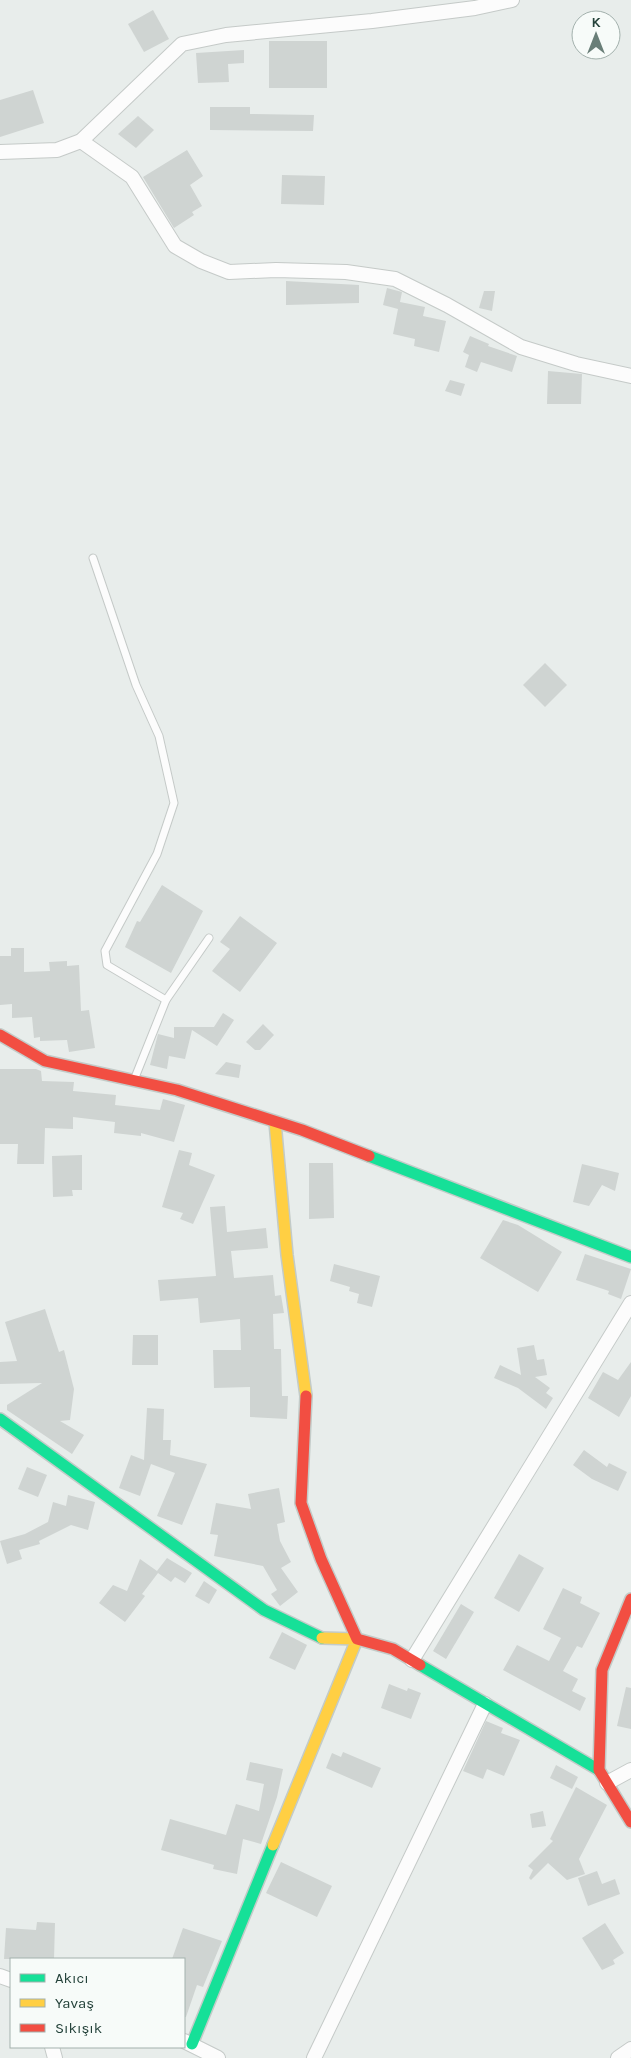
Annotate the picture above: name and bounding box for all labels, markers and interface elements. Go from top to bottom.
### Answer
north arrow [571,10,621,60]
text: K [591,14,601,31]
legend [10,1958,185,2048]
text: Akıcı [55,1969,89,1987]
text: Yavaş [55,1994,94,2012]
text: Sıkışık [55,2019,102,2037]

